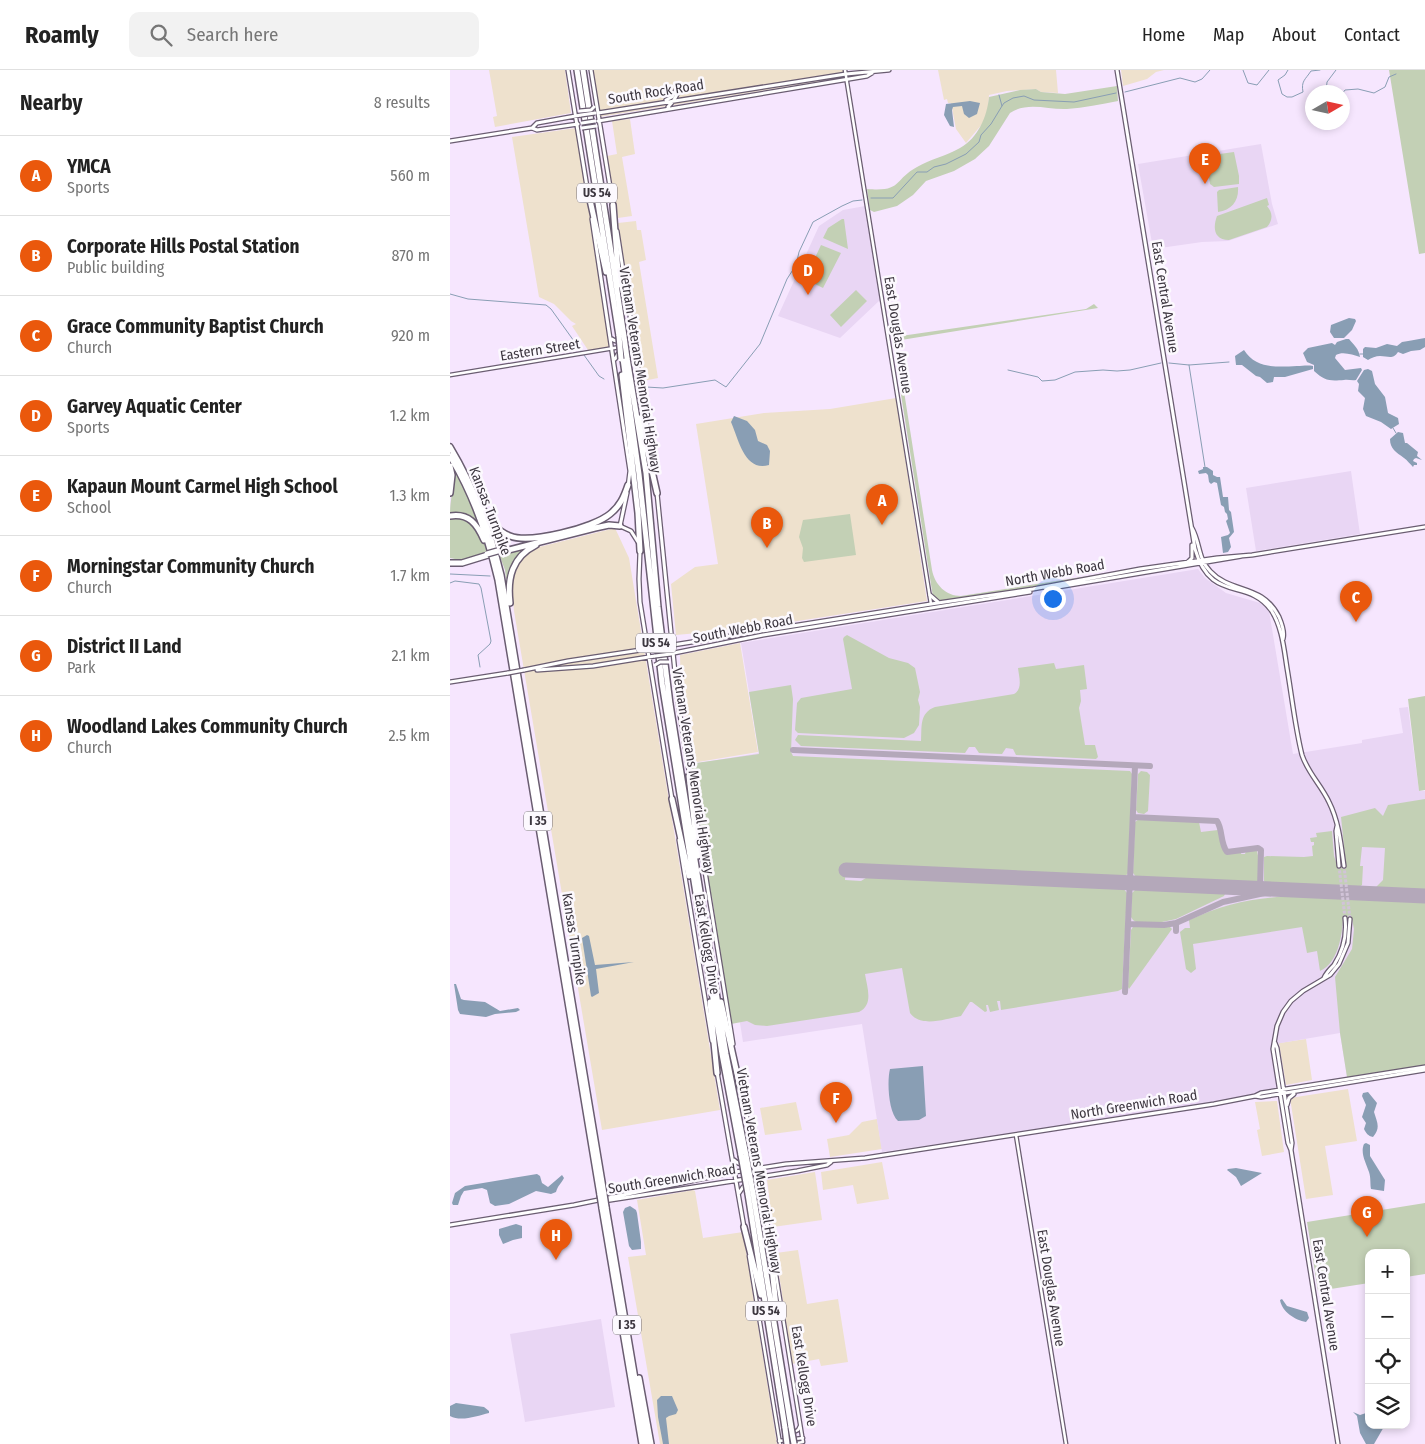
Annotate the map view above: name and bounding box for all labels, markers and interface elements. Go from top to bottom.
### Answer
search box [129,12,479,57]
text: Roamly [25,21,99,49]
icon: search [147,21,175,49]
text: Search here [187,23,278,46]
text: Home [1142,24,1185,46]
text: Map [1213,24,1244,46]
text: About [1272,24,1316,46]
text: Contact [1344,24,1400,46]
street label: South Rock Road [607,76,705,108]
north arrow [1305,85,1350,130]
text: Nearby [20,90,82,116]
text: 8 results [374,93,430,112]
pin: E [1189,143,1221,184]
text: YMCA [67,155,111,178]
text: A [32,166,40,185]
text: 560 m [390,166,430,185]
text: Sports [67,178,110,197]
road number: US 54 [577,184,617,202]
text: Corporate Hills Postal Station [67,235,300,258]
street label: East Central Avenue [1148,240,1182,354]
text: B [32,246,40,265]
text: 870 m [392,246,430,265]
pin: D [792,254,824,295]
text: Public building [67,258,164,277]
street label: Vietnam Veterans Memorial Highway [615,266,665,475]
street label: East Douglas Avenue [880,275,916,395]
text: Grace Community Baptist Church [67,315,324,338]
text: C [32,326,40,345]
text: 920 m [391,326,430,345]
street label: Eastern Street [499,335,581,365]
text: Church [67,338,112,357]
text: Garvey Aquatic Center [67,395,242,418]
text: D [31,406,41,425]
text: 1.2 km [390,406,430,425]
text: Sports [67,418,110,437]
street label: Kansas Turnpike [465,464,515,558]
text: Kapaun Mount Carmel High School [67,475,338,498]
pin: A [866,484,898,525]
text: E [32,486,40,505]
text: 1.3 km [389,486,430,505]
text: School [67,498,111,517]
pin: B [751,507,783,548]
text: Morningstar Community Church [67,555,314,578]
street label: North Webb Road [1004,556,1106,590]
text: F [32,566,40,585]
text: 1.7 km [390,566,430,585]
text: Church [67,578,112,597]
pin: C [1340,581,1372,622]
your location [1040,586,1066,612]
street label: South Webb Road [692,611,794,647]
road number: US 54 [636,634,676,652]
text: District II Land [67,635,182,658]
text: G [31,646,41,665]
text: 2.1 km [391,646,430,665]
text: Park [67,658,95,677]
street label: Vietnam Veterans Memorial Highway [668,667,718,876]
text: Woodland Lakes Community Church [67,715,348,738]
text: H [31,726,41,745]
text: 2.5 km [389,726,430,745]
text: Church [67,738,112,757]
road number: I 35 [524,811,552,830]
street label: Kansas Turnpike [558,892,590,986]
street label: East Kellogg Drive [691,892,723,996]
street label: Vietnam Veterans Memorial Highway [733,1067,786,1276]
pin: F [820,1082,852,1123]
street label: North Greenwich Road [1069,1087,1199,1123]
street label: South Greenwich Road [607,1161,737,1197]
pin: G [1351,1196,1383,1237]
pin: H [540,1219,572,1260]
street label: East Douglas Avenue [1033,1228,1069,1348]
street label: East Central Avenue [1309,1238,1343,1352]
map controls [1365,1249,1410,1429]
button: + [1365,1249,1410,1294]
button: − [1365,1294,1410,1339]
road number: US 54 [746,1302,786,1320]
road number: I 35 [613,1316,641,1334]
street label: East Kellogg Drive [788,1324,820,1428]
button: locate [1365,1339,1410,1384]
button: layers [1365,1384,1410,1429]

